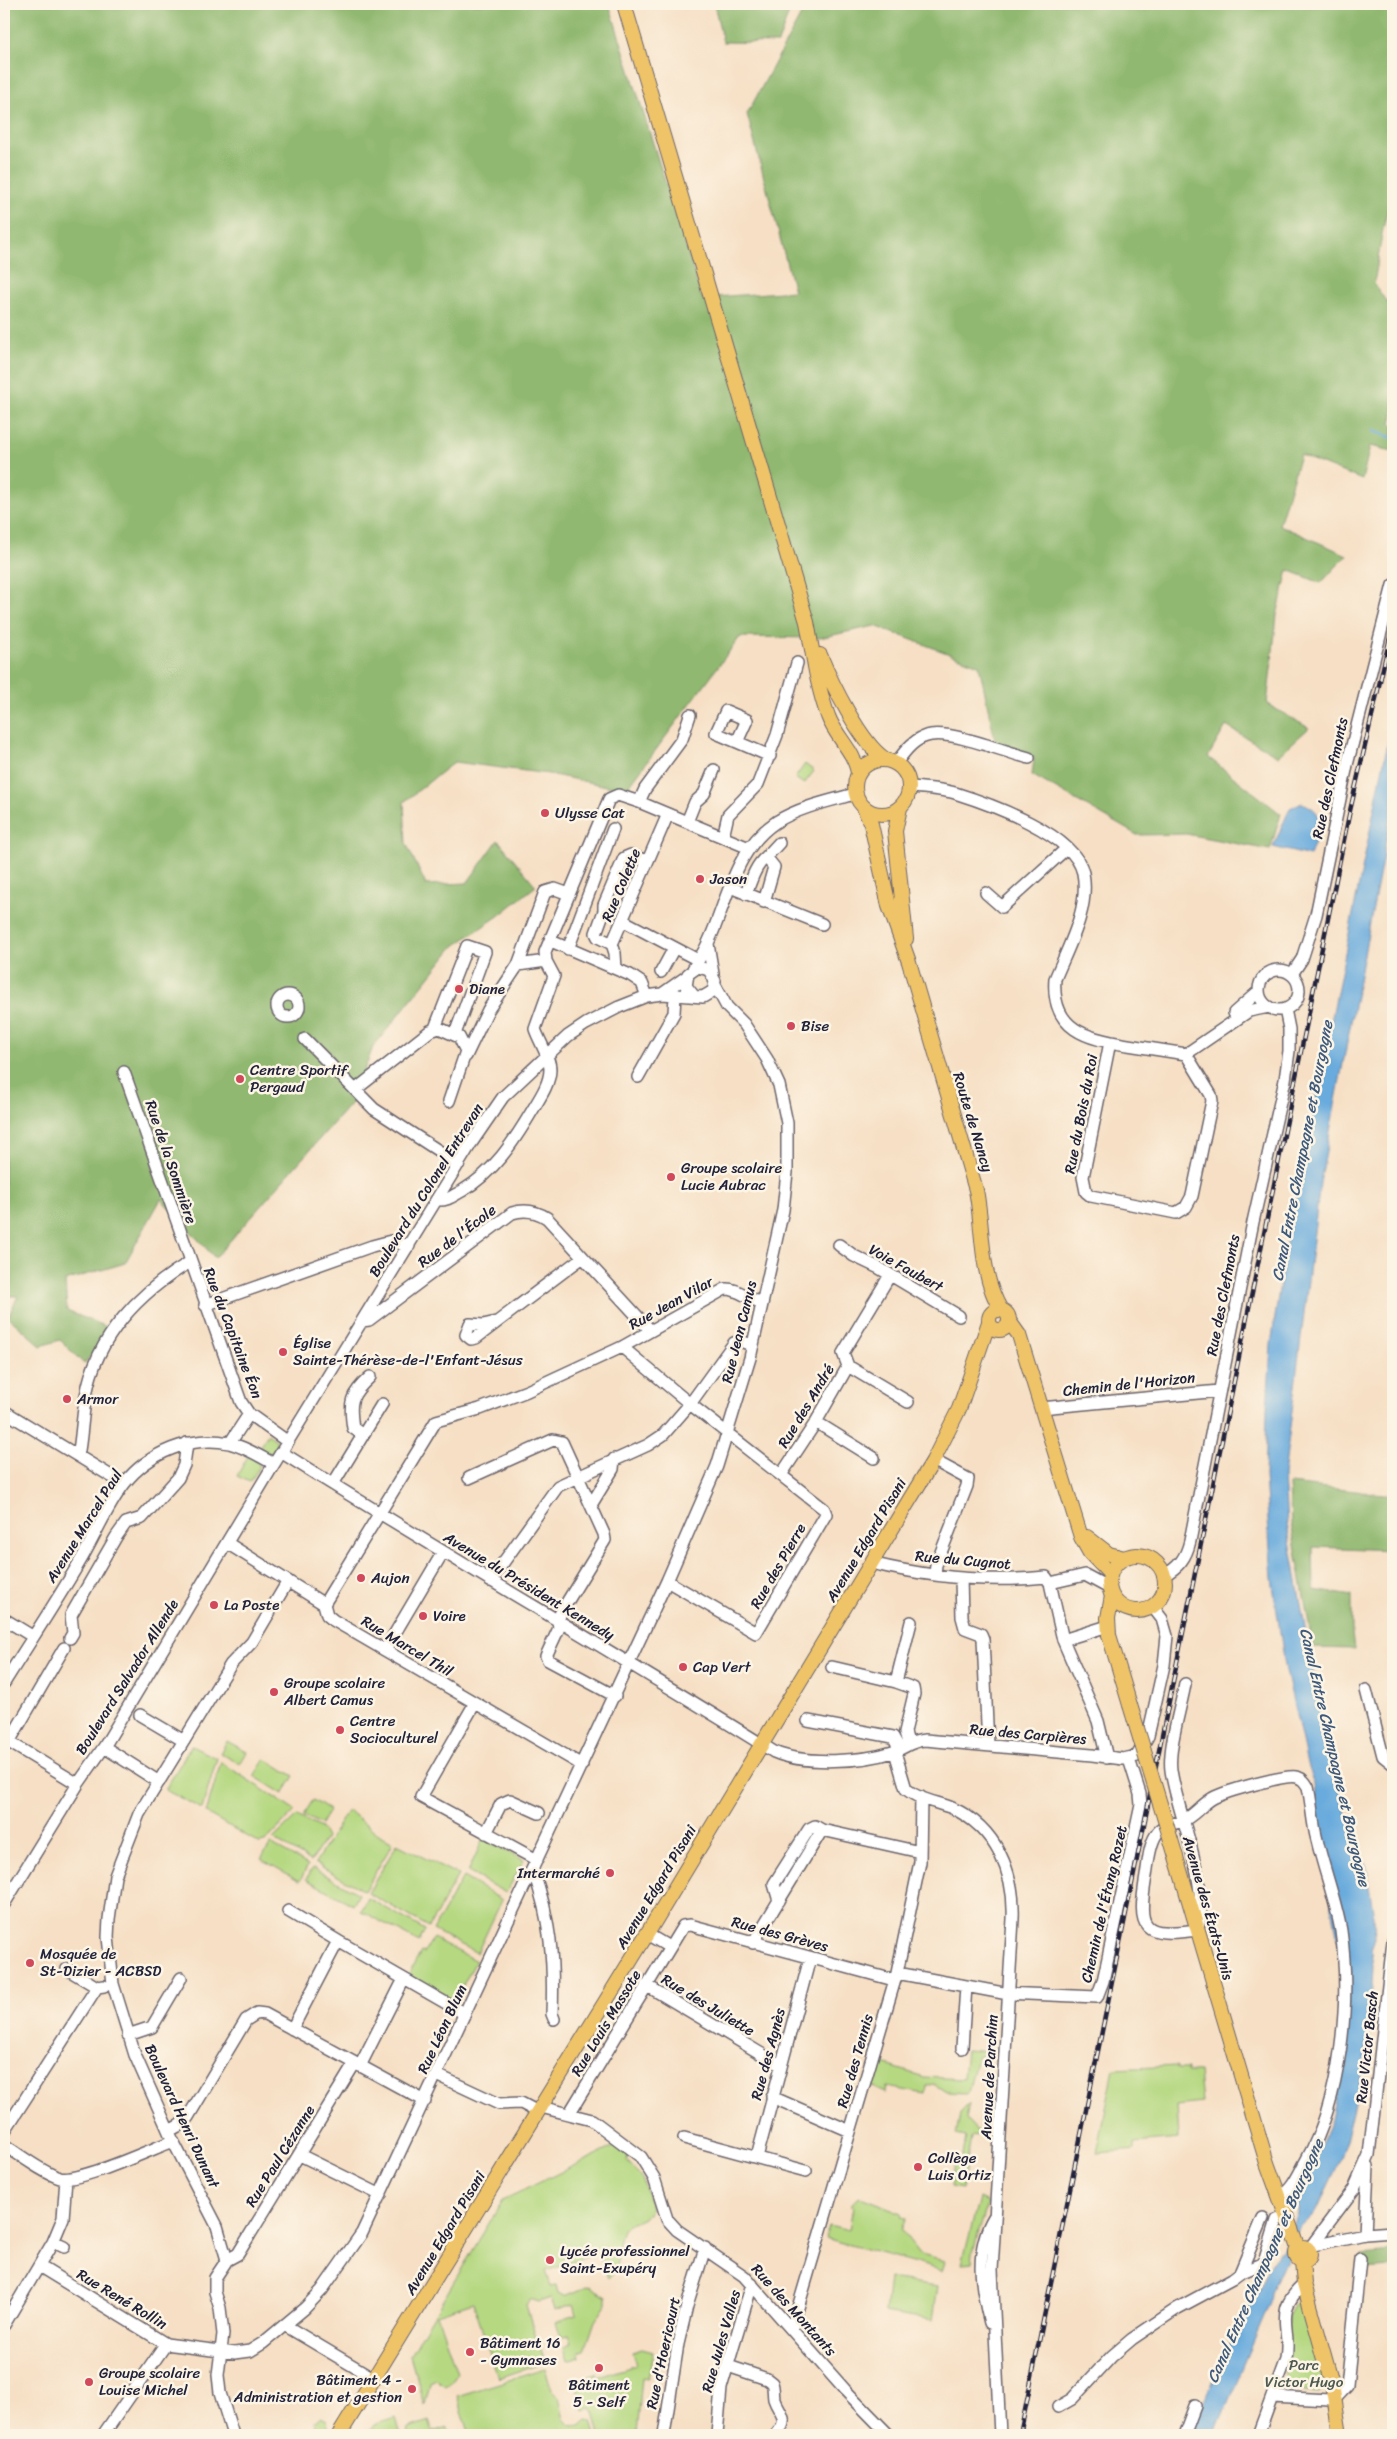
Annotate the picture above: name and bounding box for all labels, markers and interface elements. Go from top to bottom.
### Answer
street label: Rue des Clefmonts [1304,715,1356,841]
place label: Ulysse Cat [555,800,626,826]
marker: Ulysse Cat [539,807,551,819]
street label: Rue Colette [594,844,648,926]
place label: Jason [709,866,747,892]
marker: Jason [694,873,706,885]
place label: Diane [469,976,505,1002]
marker: Diane [453,983,465,995]
place label: Bise [801,1013,830,1039]
water label: Canal Entre Champagne et Bourgogne [1263,1016,1342,1284]
marker: Bise [785,1020,797,1032]
street label: Rue du Bois du Roi [1057,1051,1106,1176]
place label: Centre Sportif Pergaud [250,1057,350,1100]
street label: Route de Nancy [945,1069,1001,1175]
marker: Centre Sportif Pergaud [234,1073,246,1085]
street label: Rue de la Sommière [138,1097,204,1228]
street label: Boulevard du Colonel Entrevan [362,1098,490,1282]
place label: Groupe scolaire Lucie Aubrac [681,1155,783,1198]
marker: Groupe scolaire Lucie Aubrac [665,1171,677,1183]
street label: Rue de l'École [412,1197,502,1274]
street label: Rue des Clefmonts [1198,1232,1248,1358]
street label: Voie Faubert [864,1237,949,1300]
street label: Rue du Capitaine Éon [196,1264,270,1402]
street label: Rue Jean Vilar [624,1269,719,1337]
street label: Rue Jean Camus [714,1277,764,1386]
place label: Église Sainte-Thérèse-de-l'Enfant-Jésus [293,1330,523,1373]
marker: Église Sainte-Thérèse-de-l'Enfant-Jésus [277,1346,289,1358]
street label: Rue des André [771,1359,842,1453]
street label: Chemin de l'Horizon [1062,1364,1196,1404]
place label: Armor [76,1386,119,1412]
marker: Armor [61,1393,73,1405]
street label: Avenue Marcel Paul [38,1463,130,1589]
street label: Avenue Edgard Pisani [818,1472,914,1608]
street label: Rue des Pierre [743,1518,813,1614]
street label: Avenue du Président Kennedy [438,1524,620,1648]
street label: Rue du Cugnot [914,1543,1012,1577]
place label: Aujon [370,1565,409,1591]
marker: Aujon [355,1572,367,1584]
place label: La Poste [224,1592,279,1618]
street label: Boulevard Salvador Allende [68,1594,186,1760]
marker: La Poste [208,1599,220,1611]
place label: Voire [433,1603,466,1629]
street label: Rue Marcel Thil [356,1608,459,1684]
marker: Voire [417,1610,429,1622]
water label: Canal Entre Champagne et Bourgogne [1291,1625,1379,1891]
place label: Cap Vert [693,1654,751,1680]
marker: Cap Vert [677,1661,689,1673]
place label: Groupe scolaire Albert Camus [283,1670,386,1713]
marker: Groupe scolaire Albert Camus [268,1686,280,1698]
place label: Centre Socioculturel [350,1708,439,1751]
street label: Rue des Carpières [969,1716,1088,1752]
marker: Centre Socioculturel [334,1724,346,1736]
street label: Avenue Edgard Pisani [608,1819,704,1955]
street label: Chemin de l'Étang Rozet [1073,1822,1135,1985]
street label: Avenue des États-Unis [1175,1832,1241,1984]
place label: Intermarché [516,1860,600,1886]
marker: Intermarché [604,1867,616,1879]
street label: Rue des Grèves [729,1909,832,1959]
place label: Mosquée de St-Dizier - ACBSD [40,1941,161,1984]
marker: Mosquée de St-Dizier - ACBSD [24,1957,36,1969]
street label: Rue Louis Massote [564,1964,648,2081]
street label: Rue des Juliette [656,1967,760,2043]
street label: Rue Léon Blum [410,1980,474,2078]
street label: Rue Victor Basch [1348,1989,1386,2104]
street label: Rue des Agnès [743,2005,793,2103]
street label: Rue des Tennis [829,2011,881,2111]
street label: Avenue de Parchim [973,2013,1005,2141]
street label: Boulevard Henri Dunant [137,2040,227,2193]
street label: Rue Paul Cézanne [238,2100,322,2212]
water label: Canal Entre Champagne et Bourgogne [1198,2132,1333,2388]
place label: Collège Luis Ortiz [928,2145,992,2188]
marker: Collège Luis Ortiz [912,2161,924,2173]
street label: Avenue Edgard Pisani [397,2165,493,2301]
place label: Lycée professionnel Saint-Exupéry [560,2238,690,2281]
marker: Lycée professionnel Saint-Exupéry [544,2254,556,2266]
street label: Rue des Montants [745,2258,843,2363]
street label: Rue René Rollin [72,2262,172,2336]
street label: Rue Jules Valles [694,2287,748,2395]
street label: Rue d'Hoericourt [638,2294,688,2411]
place label: Bâtiment 16 - Gymnases [480,2330,560,2373]
marker: Bâtiment 16 - Gymnases [464,2346,476,2358]
park label: Parc Victor Hugo [1265,2352,1344,2395]
place label: Groupe scolaire Louise Michel [99,2360,201,2403]
marker: Bâtiment 5 - Self [593,2362,605,2374]
place label: Bâtiment 4 - Administration et gestion [233,2367,402,2410]
place label: Bâtiment 5 - Self [568,2372,630,2415]
marker: Groupe scolaire Louise Michel [83,2376,95,2388]
marker: Bâtiment 4 - Administration et gestion [406,2383,418,2395]

